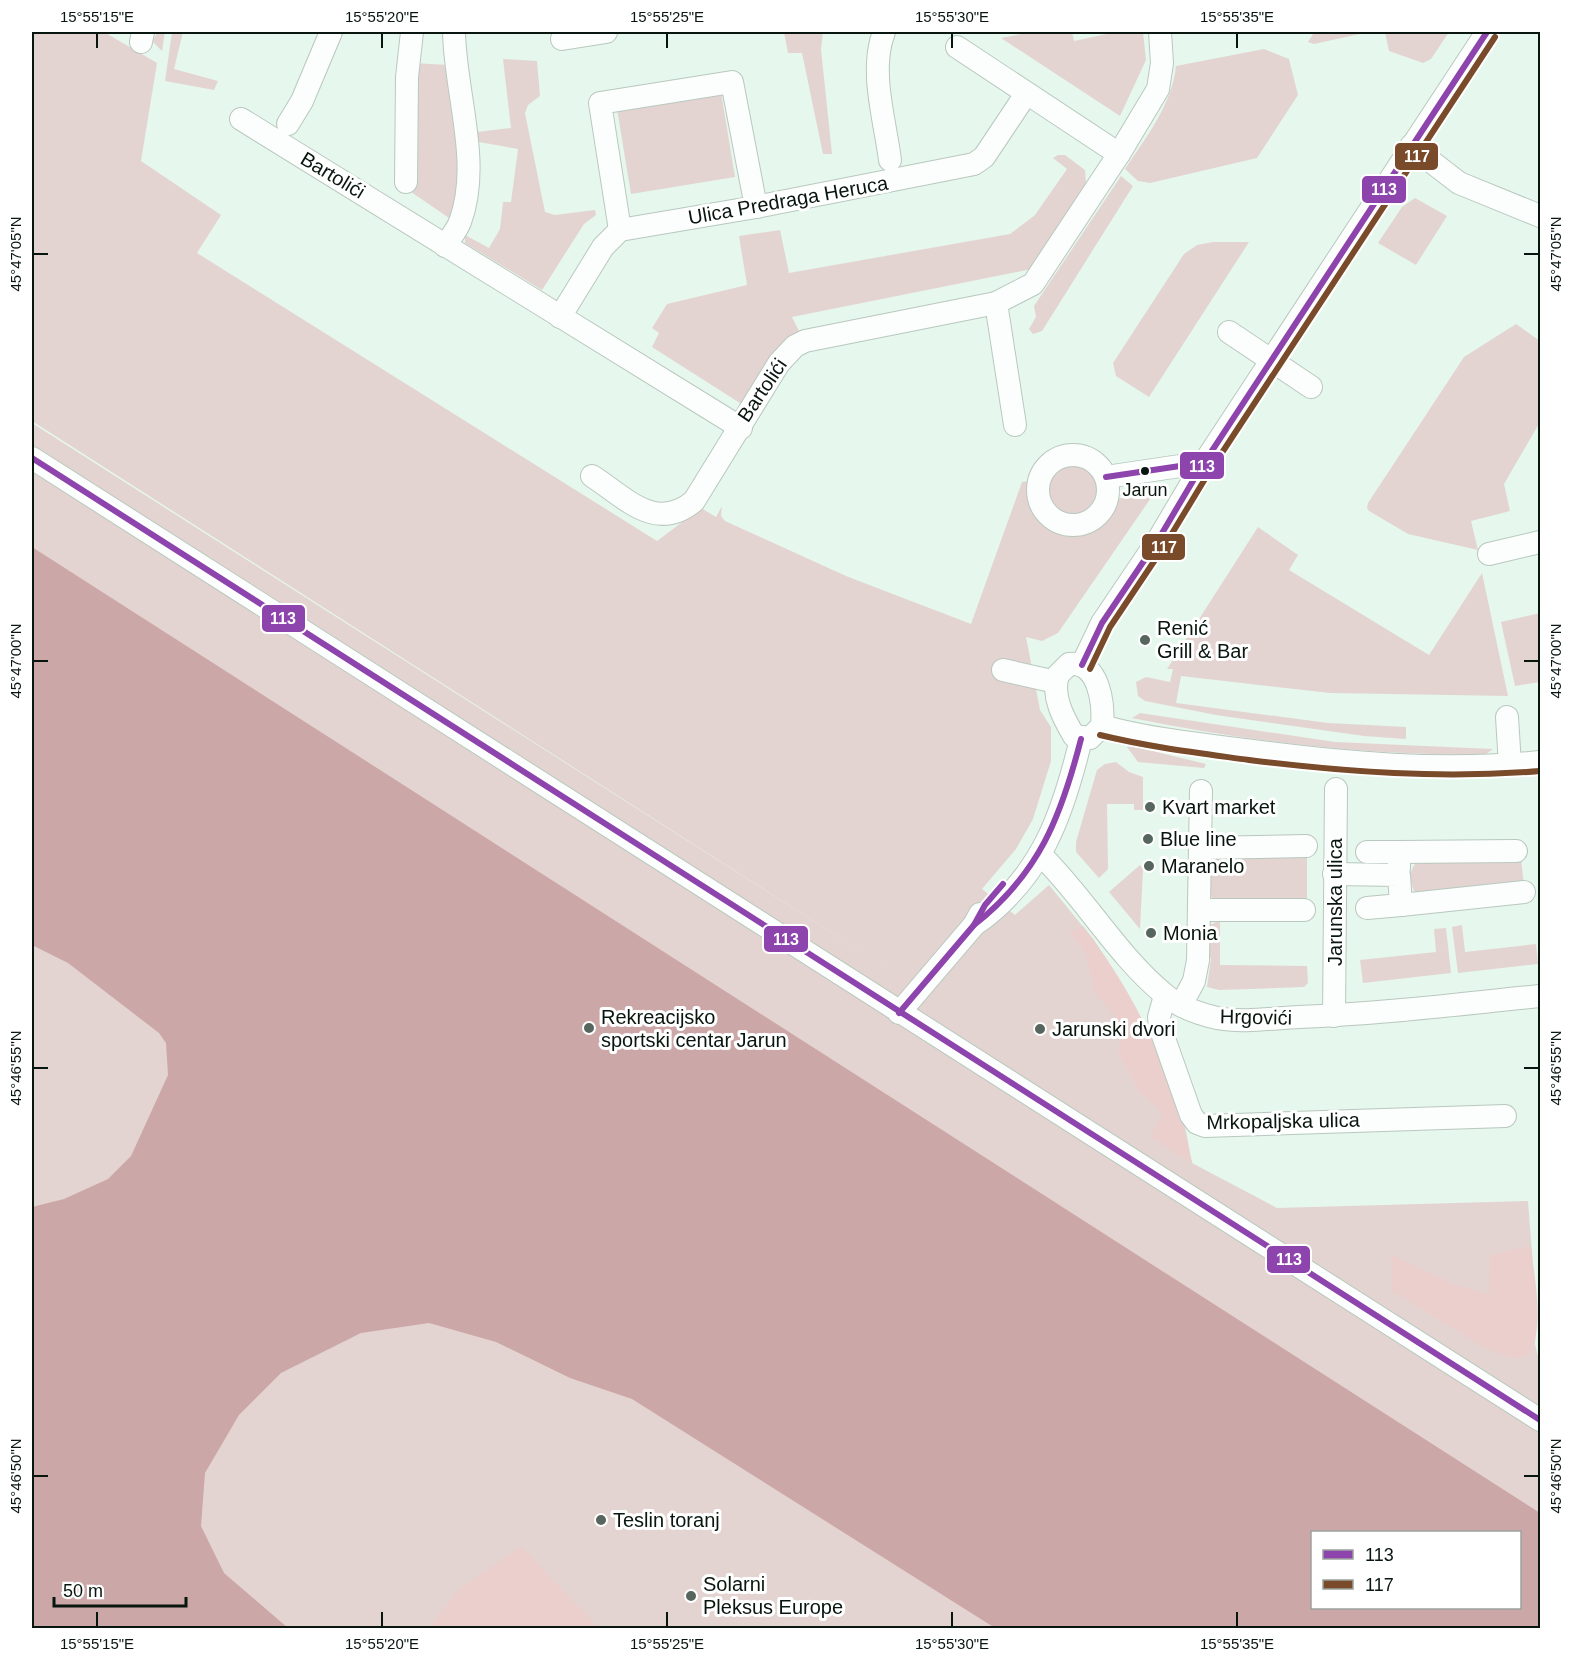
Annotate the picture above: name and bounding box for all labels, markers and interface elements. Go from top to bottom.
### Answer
text: 15°55'15"E [60,8,134,25]
text: 15°55'20"E [345,8,419,25]
text: 15°55'25"E [630,8,704,25]
text: 15°55'30"E [915,8,989,25]
text: 15°55'35"E [1200,8,1274,25]
line badge: 117 [1394,142,1439,171]
street label: Bartolići [297,147,369,203]
text: 117 [1404,148,1430,165]
street label: Ulica Predraga Heruca [686,171,890,228]
line badge: 113 [1361,175,1407,204]
text: 113 [1371,181,1397,198]
text: 45°47'05"N [7,216,24,292]
text: 45°47'05"N [1547,216,1564,292]
street label: Bartolići [733,354,791,426]
line badge: 113 [1179,451,1225,480]
text: 113 [1189,458,1215,475]
marker: Jarun [1139,465,1151,477]
place label: Jarun [1122,480,1168,500]
line badge: 117 [1141,533,1186,561]
text: 117 [1151,539,1177,556]
line badge: 113 [261,604,306,633]
text: 113 [270,610,296,627]
place label: Renić Grill & Bar [1157,617,1248,662]
text: 45°47'00"N [7,623,24,699]
text: 45°47'00"N [1547,623,1564,699]
marker: Renić Grill & Bar [1138,633,1152,647]
place label: Kvart market [1162,796,1276,818]
marker: Kvart market [1143,800,1157,814]
place label: Blue line [1160,828,1237,850]
marker: Blue line [1141,832,1155,846]
street label: Jarunska ulica [1324,837,1346,966]
place label: Maranelo [1161,855,1244,877]
marker: Maranelo [1142,859,1156,873]
place label: Monia [1163,922,1218,944]
line badge: 113 [763,925,809,953]
marker: Monia [1144,926,1158,940]
text: 113 [773,931,799,948]
street label: Hrgovići [1220,1005,1292,1029]
place label: Rekreacijsko sportski centar Jarun [601,1006,787,1051]
place label: Jarunski dvori [1052,1018,1175,1040]
marker: Rekreacijsko sportski centar Jarun [582,1021,596,1035]
marker: Jarunski dvori [1033,1022,1047,1036]
text: 45°46'55"N [7,1030,24,1106]
text: 45°46'55"N [1547,1030,1564,1106]
street label: Mrkopaljska ulica [1206,1109,1361,1133]
line badge: 113 [1266,1245,1311,1274]
text: 113 [1276,1251,1302,1268]
text: 45°46'50"N [7,1438,24,1514]
text: 45°46'50"N [1547,1438,1564,1514]
place label: Teslin toranj [613,1509,720,1531]
marker: Teslin toranj [594,1513,608,1527]
legend [1311,1531,1521,1609]
text: 113 [1365,1545,1394,1565]
scale bar [54,1570,186,1608]
place label: Solarni Pleksus Europe [703,1573,843,1618]
text: 117 [1365,1575,1394,1595]
text: 50 m [63,1581,103,1601]
marker: Solarni Pleksus Europe [684,1589,698,1603]
text: 15°55'15"E [60,1635,134,1652]
text: 15°55'20"E [345,1635,419,1652]
text: 15°55'25"E [630,1635,704,1652]
text: 15°55'30"E [915,1635,989,1652]
text: 15°55'35"E [1200,1635,1274,1652]

